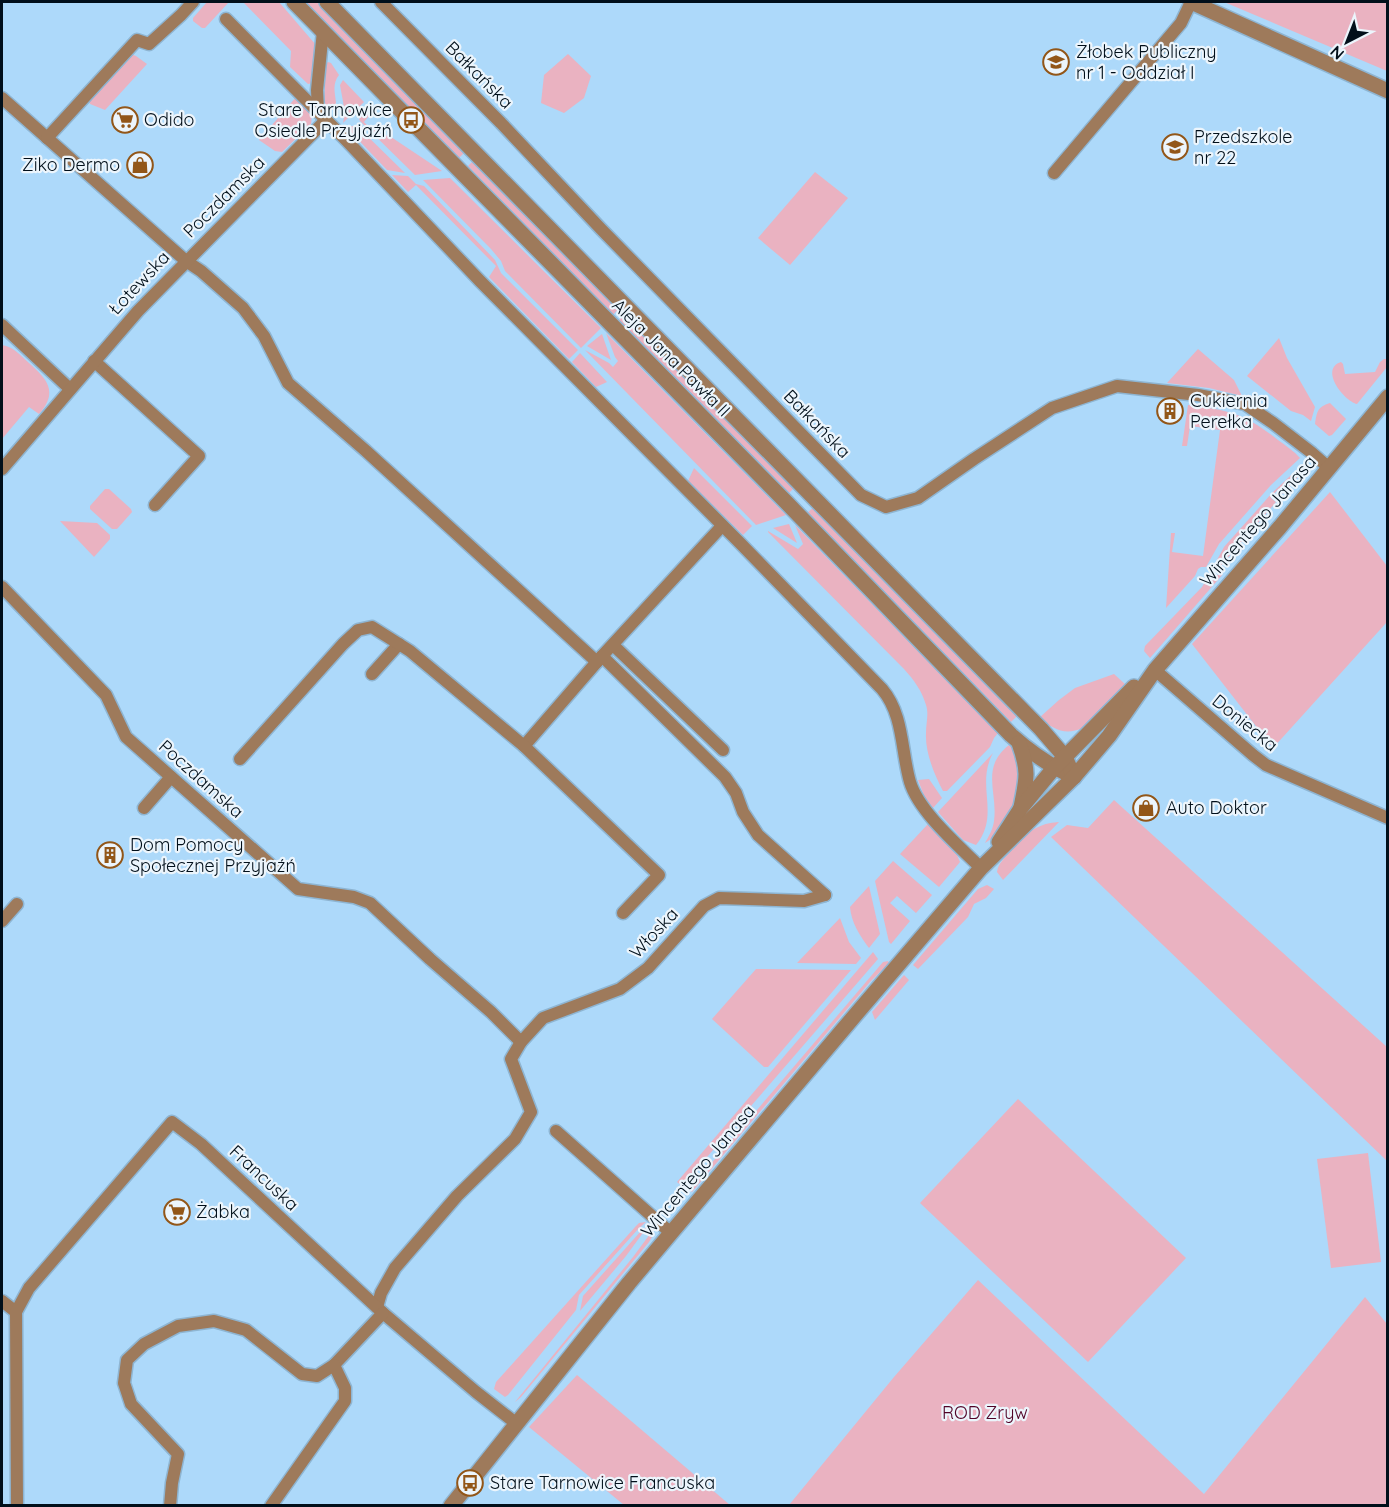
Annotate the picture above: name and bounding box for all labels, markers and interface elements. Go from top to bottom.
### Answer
north arrow [1317,12,1377,72]
street label: Bałkańska [441,36,518,113]
place label: Żłobek Publiczny nr 1 - Oddział I [1076,40,1217,84]
text: N [1326,42,1348,65]
school or university icon: Żłobek Publiczny nr 1 - Oddział I [1041,47,1071,77]
place label: Stare Tarnowice Osiedle Przyjaźń [254,98,392,142]
supermarket icon: Odido [110,105,140,135]
bus stop icon: Stare Tarnowice Osiedle Przyjaźń [396,105,426,135]
place label: Odido [144,108,194,131]
place label: Przedszkole nr 22 [1194,125,1292,169]
school or university icon: Przedszkole nr 22 [1160,132,1190,162]
shop icon: Ziko Dermo [125,150,155,180]
street label: Poczdamska [178,151,269,242]
place label: Ziko Dermo [22,153,120,176]
street label: Łotewska [103,246,174,320]
street label: Aleja Jana Pawła II [607,294,735,422]
street label: Bałkańska [779,385,856,463]
place label: Cukiernia Perełka [1190,389,1268,433]
building icon: Cukiernia Perełka [1155,396,1185,426]
street label: Wincentego Janasa [1194,450,1321,591]
street label: Doniecka [1208,689,1283,756]
street label: Poczdamska [154,735,249,823]
shop icon: Auto Doktor [1131,793,1161,823]
place label: Auto Doktor [1166,796,1267,819]
place label: Dom Pomocy Społecznej Przyjaźń [130,833,296,877]
building icon: Dom Pomocy Społecznej Przyjaźń [95,840,125,870]
street label: Włoska [624,902,683,963]
street label: Wincentego Janasa [635,1100,760,1242]
street label: Francuska [225,1140,304,1216]
supermarket icon: Żabka [162,1197,192,1227]
place label: Żabka [196,1200,250,1223]
park label: ROD Zryw [942,1401,1028,1424]
bus stop icon: Stare Tarnowice Francuska [455,1468,485,1498]
place label: Stare Tarnowice Francuska [490,1471,715,1494]

